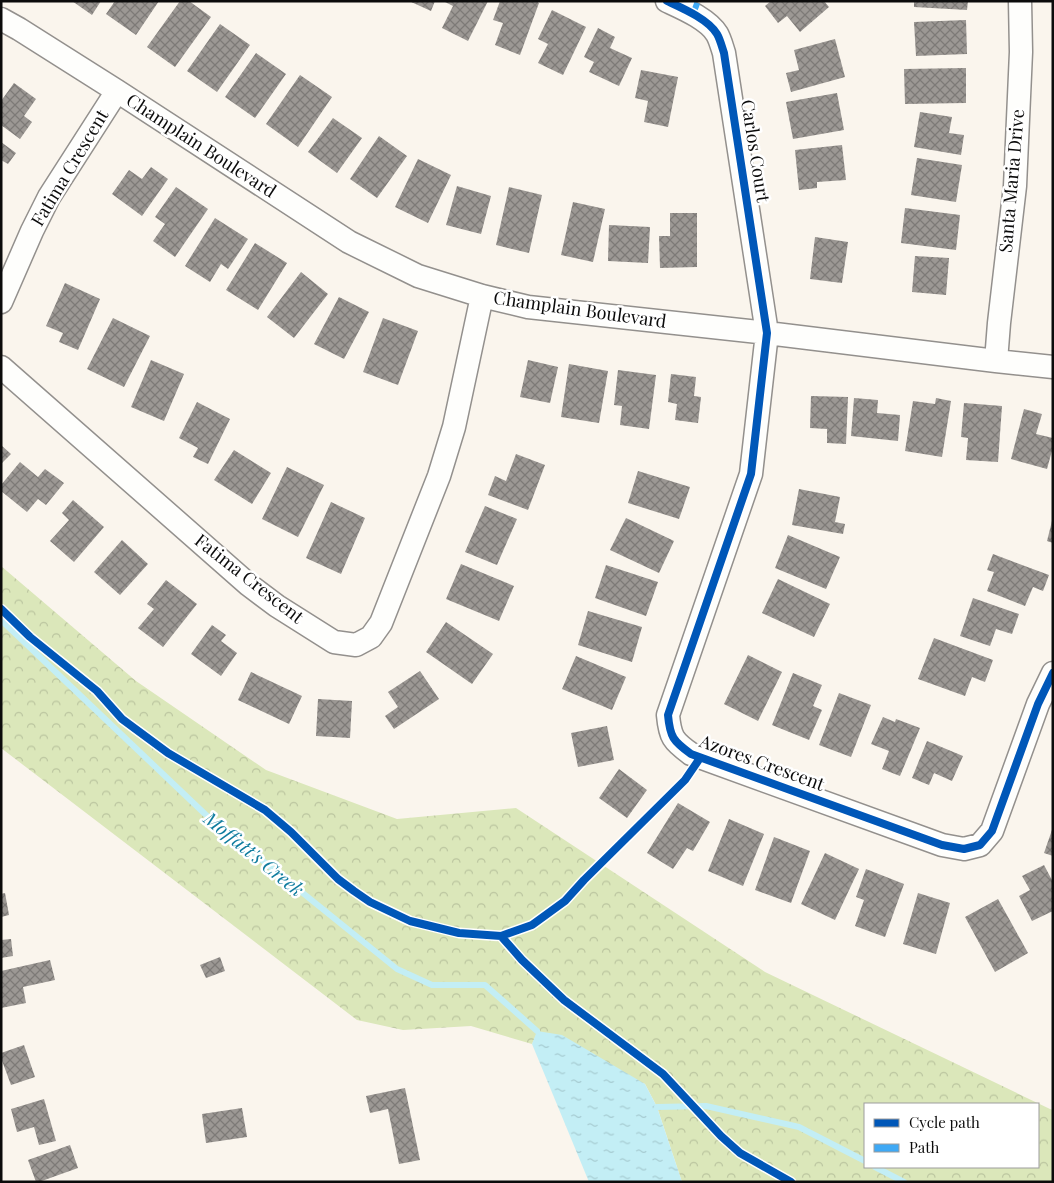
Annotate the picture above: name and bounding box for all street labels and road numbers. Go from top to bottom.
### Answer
street label: Champlain Boulevard [122,88,282,203]
street label: Carlos Court [736,98,776,204]
street label: Fatima Crescent [25,104,114,230]
street label: Santa Maria Drive [993,108,1029,254]
street label: Champlain Boulevard [492,285,669,333]
street label: Fatima Crescent [190,528,309,629]
street label: Azores Crescent [696,728,829,796]

